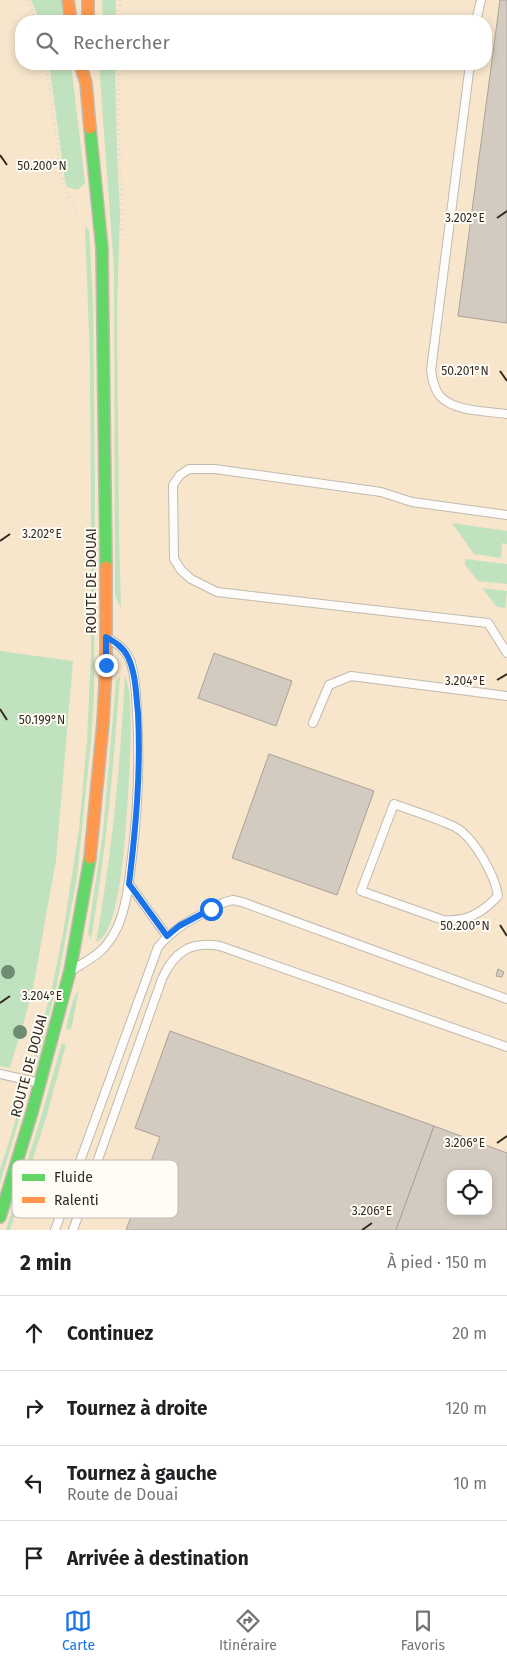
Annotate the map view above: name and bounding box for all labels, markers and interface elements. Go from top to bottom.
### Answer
search box [15,15,492,70]
icon: search [33,29,61,57]
text: Rechercher [73,31,170,54]
text: 50.200°N [17,159,67,173]
text: 3.202°E [445,211,485,225]
text: 50.201°N [441,364,489,378]
text: 3.202°E [22,527,62,541]
street label: ROUTE DE DOUAI [83,528,100,634]
route end [95,654,118,677]
text: 3.204°E [445,674,485,688]
text: 50.199°N [19,713,65,727]
route start [200,898,223,921]
text: 50.200°N [440,919,490,933]
text: 3.204°E [22,989,62,1003]
street label: ROUTE DE DOUAI [7,1013,51,1119]
text: 3.206°E [445,1136,485,1150]
legend [12,1160,178,1218]
text: Fluide [54,1169,93,1186]
map controls [447,1170,492,1215]
button: locate [447,1170,492,1215]
text: Ralenti [54,1192,99,1209]
text: 3.206°E [352,1204,392,1218]
text: 2 min [20,1250,72,1276]
text: À pied · 150 m [387,1253,487,1272]
icon: ahead [20,1319,48,1347]
text: Continuez [67,1322,153,1345]
text: 20 m [452,1324,487,1343]
icon: right [20,1394,48,1422]
text: Tournez à droite [67,1397,208,1420]
text: 120 m [445,1399,487,1418]
text: Tournez à gauche [67,1462,217,1485]
icon: left [20,1469,48,1497]
text: 10 m [453,1474,487,1493]
text: Route de Douai [67,1485,178,1504]
icon: arrive [20,1544,48,1572]
text: Arrivée à destination [67,1547,249,1570]
tab: Carte [62,1607,95,1654]
tab: Itinéraire [219,1607,277,1654]
tab: Favoris [401,1607,445,1654]

